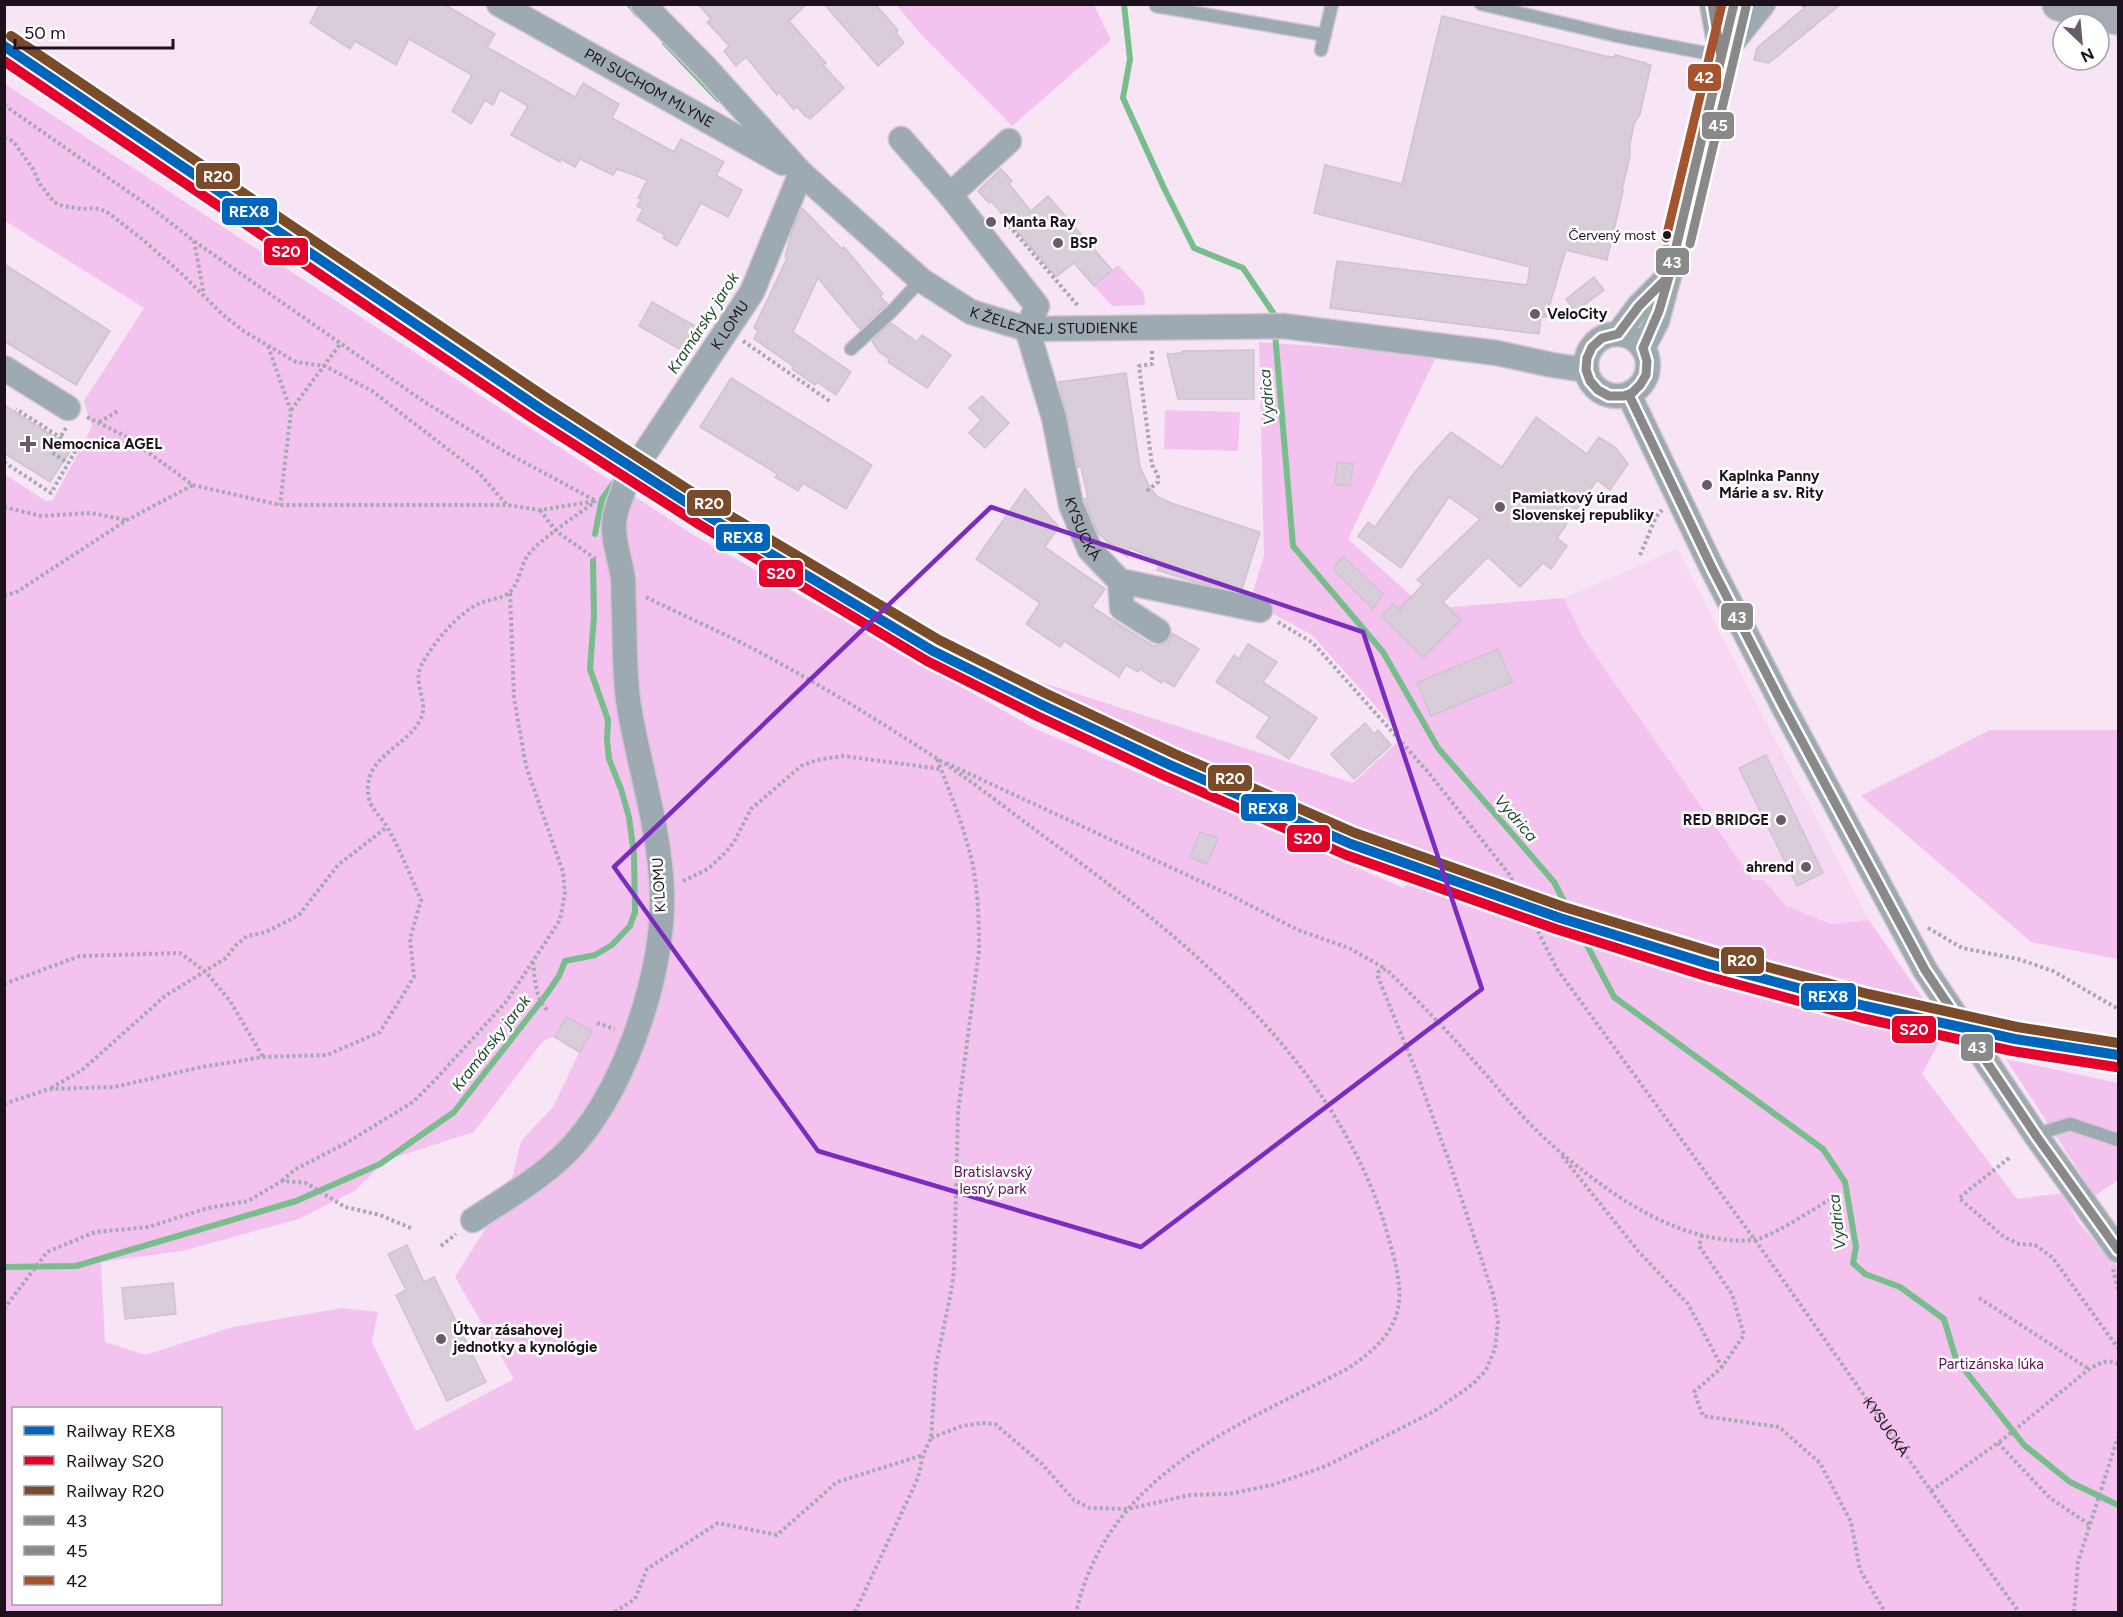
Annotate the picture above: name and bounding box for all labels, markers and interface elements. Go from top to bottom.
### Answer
scale bar [15,12,172,50]
north arrow [2051,12,2111,72]
text: 50 m [24,22,66,44]
text: N [2078,44,2097,66]
street label: PRI SUCHOM MLYNE [581,45,717,131]
line badge: 42 [1687,63,1722,92]
text: 42 [1694,68,1714,87]
line badge: 45 [1701,111,1735,140]
text: 45 [1708,116,1728,135]
line badge: R20 [195,162,241,190]
text: R20 [203,167,233,186]
line badge: REX8 [221,197,278,226]
text: REX8 [229,202,269,221]
place label: Manta Ray [1003,213,1076,231]
marker: Manta Ray [984,215,998,229]
place label: Červený most [1568,227,1656,244]
marker: Červený most [1661,229,1673,241]
place label: BSP [1070,234,1097,252]
marker: BSP [1051,236,1065,250]
line badge: S20 [263,237,309,266]
text: S20 [271,242,301,261]
line badge: 43 [1655,247,1690,276]
text: 43 [1662,253,1682,272]
water label: Kramársky jarok [663,268,743,377]
street label: K LOMU [707,297,753,353]
street label: K ŽELEZNEJ STUDIENKE [968,303,1138,338]
place label: VeloCity [1547,305,1608,323]
marker: VeloCity [1528,307,1542,321]
water label: Vydrica [1255,368,1279,426]
marker: Nemocnica AGEL [19,435,37,453]
place label: Nemocnica AGEL [42,435,162,453]
place label: Kaplnka Panny Márie a sv. Rity [1719,467,1824,502]
marker: Kaplnka Panny Márie a sv. Rity [1700,478,1714,492]
line badge: R20 [686,489,732,517]
place label: Pamiatkový úrad Slovenskej republiky [1512,489,1654,524]
text: R20 [694,494,724,513]
street label: KYSUCKÁ [1061,496,1104,565]
marker: Pamiatkový úrad Slovenskej republiky [1493,500,1507,514]
line badge: REX8 [715,523,771,552]
text: REX8 [723,528,763,547]
line badge: S20 [758,559,804,588]
text: S20 [766,564,796,583]
line badge: 43 [1720,602,1754,631]
text: 43 [1727,608,1747,627]
line badge: R20 [1207,764,1253,792]
text: R20 [1215,769,1245,788]
water label: Vydrica [1490,791,1542,845]
line badge: REX8 [1240,793,1297,822]
text: REX8 [1248,799,1288,818]
place label: RED BRIDGE [1683,811,1769,829]
marker: RED BRIDGE [1774,813,1788,827]
line badge: S20 [1286,824,1331,853]
text: S20 [1293,829,1323,848]
street label: K LOMU [649,857,669,913]
place label: ahrend [1746,858,1794,876]
marker: ahrend [1799,860,1813,874]
line badge: R20 [1720,946,1765,975]
text: R20 [1727,951,1757,970]
line badge: REX8 [1800,982,1857,1011]
text: REX8 [1808,987,1848,1006]
water label: Kramársky jarok [448,990,535,1095]
line badge: S20 [1891,1015,1937,1044]
text: S20 [1899,1020,1929,1039]
line badge: 43 [1960,1033,1994,1062]
text: 43 [1967,1038,1987,1057]
park label: Bratislavský lesný park [954,1163,1033,1198]
water label: Vydrica [1824,1193,1850,1251]
place label: Útvar zásahovej jednotky a kynológie [452,1321,598,1356]
marker: Útvar zásahovej jednotky a kynológie [434,1332,448,1346]
park label: Partizánska lúka [1938,1355,2044,1373]
street label: KYSUCKÁ [1859,1394,1913,1460]
legend [12,1407,222,1605]
text: Railway REX8 [66,1420,175,1442]
text: Railway S20 [66,1450,164,1472]
text: Railway R20 [66,1480,164,1502]
text: 43 [66,1510,87,1532]
text: 45 [66,1540,88,1562]
text: 42 [66,1570,87,1592]

